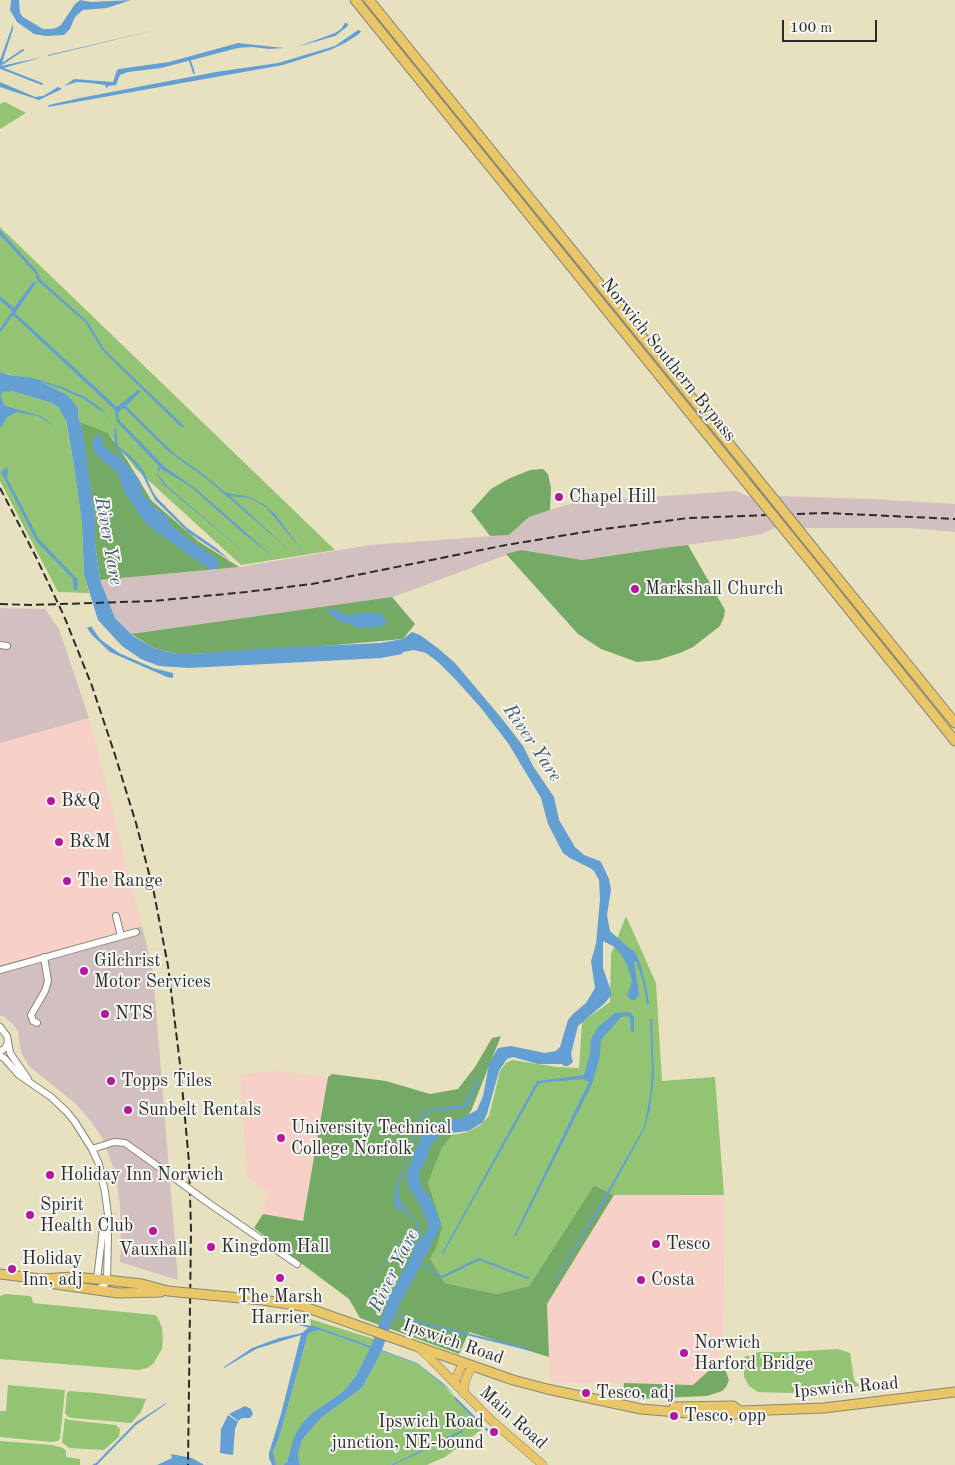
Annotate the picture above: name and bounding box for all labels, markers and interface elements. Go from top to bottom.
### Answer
scale bar [785,10,880,42]
text: 100 m [790,21,832,36]
street label: Norwich Southern Bypass [596,274,740,446]
place label: Chapel Hill [569,486,656,508]
marker: Chapel Hill [553,491,565,503]
water label: River Yare [89,495,127,587]
place label: Markshall Church [645,578,783,600]
marker: Markshall Church [629,583,641,595]
water label: River Yare [498,700,566,786]
place label: B&Q [61,790,100,812]
marker: B&Q [45,795,57,807]
place label: B&M [69,831,111,853]
marker: B&M [53,836,65,848]
place label: The Range [77,870,162,892]
marker: The Range [61,875,73,887]
place label: Gilchrist Motor Services [94,950,211,992]
marker: Gilchrist Motor Services [78,965,90,977]
place label: NTS [115,1003,153,1025]
marker: NTS [99,1008,111,1020]
place label: Topps Tiles [121,1070,212,1092]
marker: Topps Tiles [105,1075,117,1087]
place label: Sunbelt Rentals [138,1099,261,1121]
marker: Sunbelt Rentals [122,1104,134,1116]
place label: University Technical College Norfolk [291,1117,451,1160]
marker: University Technical College Norfolk [275,1132,287,1144]
place label: Holiday Inn Norwich [60,1164,224,1186]
marker: Holiday Inn Norwich [44,1169,56,1181]
place label: Spirit Health Club [40,1194,133,1236]
marker: Spirit Health Club [24,1209,36,1221]
marker: Vauxhall [147,1225,159,1237]
water label: River Yare [364,1226,424,1316]
place label: Tesco [666,1233,710,1255]
place label: Kingdom Hall [221,1236,329,1258]
marker: Tesco [650,1238,662,1250]
place label: Vauxhall [119,1239,187,1261]
marker: Kingdom Hall [205,1241,217,1253]
place label: Holiday Inn, adj [22,1248,83,1290]
marker: Holiday Inn, adj [6,1263,18,1275]
place label: Costa [651,1269,695,1291]
marker: The Marsh Harrier [274,1272,286,1284]
marker: Costa [635,1274,647,1286]
place label: The Marsh Harrier [238,1286,322,1328]
street label: Ipswich Road [399,1315,507,1369]
place label: Norwich Harford Bridge [694,1332,813,1375]
marker: Norwich Harford Bridge [678,1347,690,1359]
street label: Ipswich Road [792,1373,900,1403]
street label: Main Road [475,1382,551,1454]
place label: Tesco, adj [596,1382,675,1404]
marker: Tesco, adj [580,1387,592,1399]
place label: Tesco, opp [684,1405,766,1427]
marker: Tesco, opp [668,1410,680,1422]
place label: Ipswich Road junction, NE-bound [331,1411,484,1454]
marker: Ipswich Road junction, NE-bound [488,1426,500,1438]

